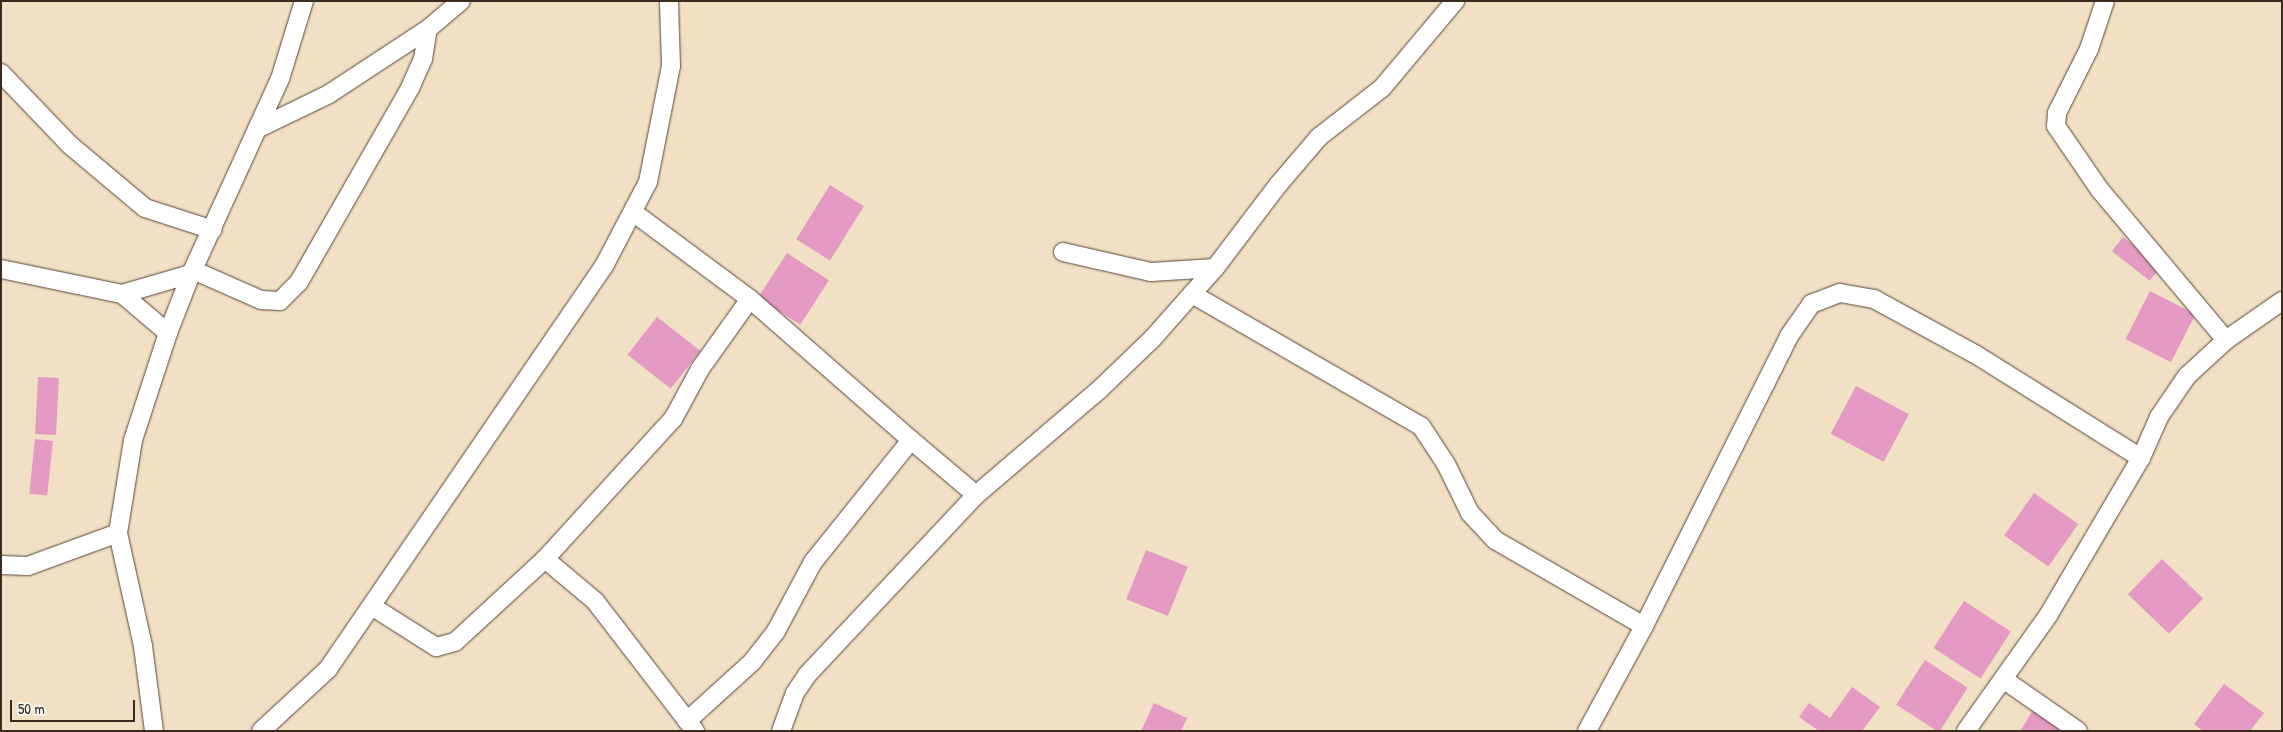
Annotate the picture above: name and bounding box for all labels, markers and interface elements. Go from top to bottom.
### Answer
scale bar [12,690,138,722]
text: 50 m [18,698,45,719]

